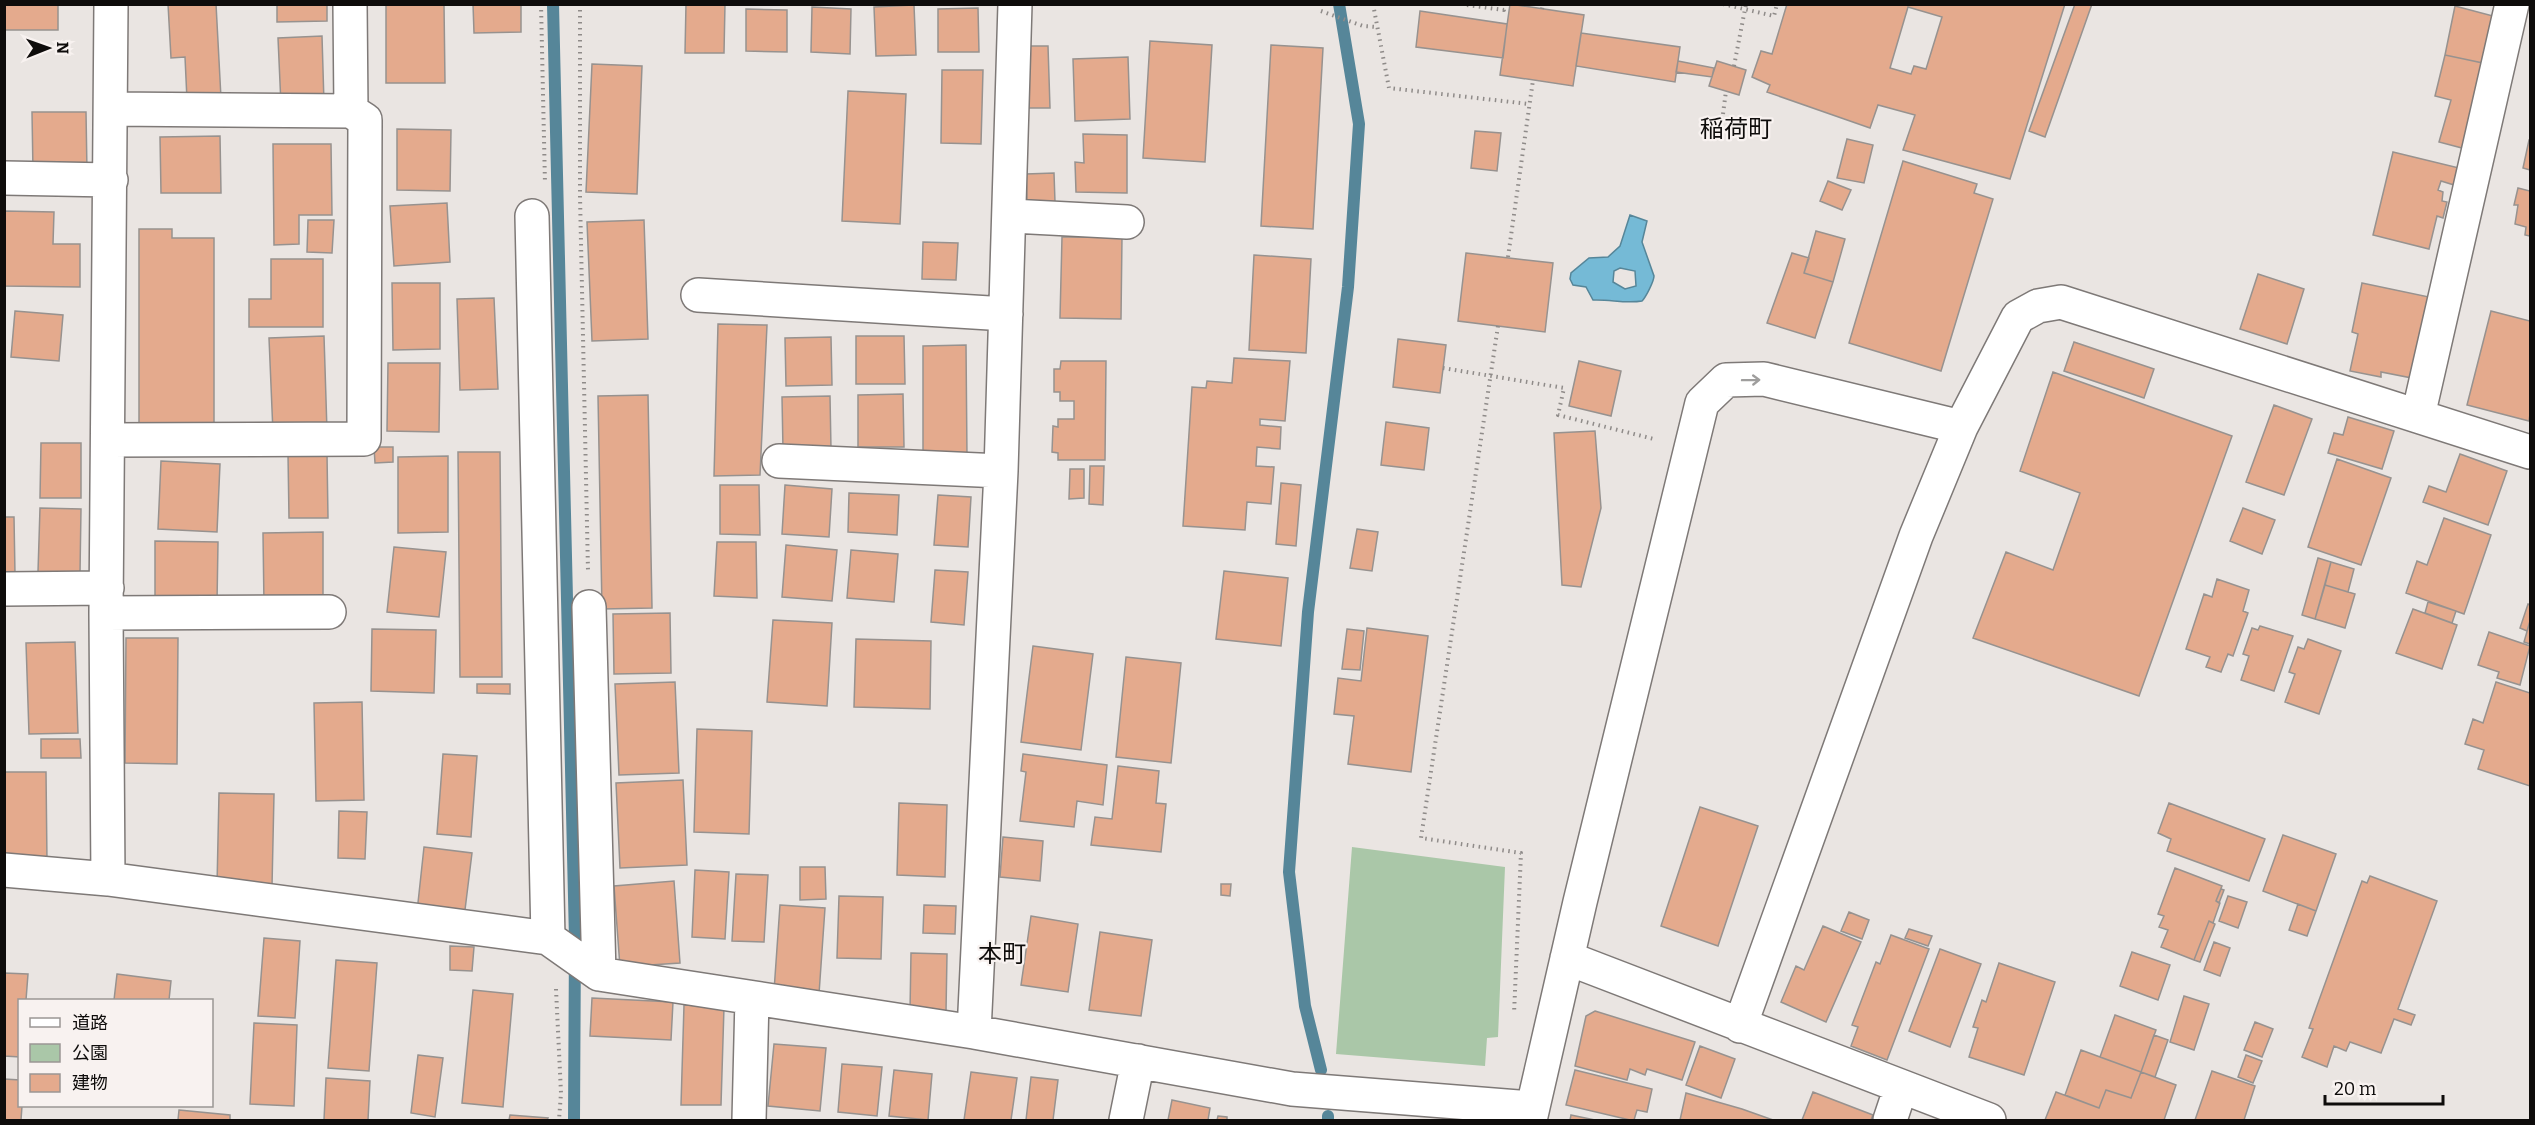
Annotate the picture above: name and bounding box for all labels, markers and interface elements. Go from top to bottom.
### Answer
north arrow [18,18,78,78]
text: N [53,41,72,54]
district label: 稲荷町 [1700,115,1772,143]
one-way arrow [1741,374,1761,385]
district label: 本町 [978,940,1026,968]
legend [18,999,213,1107]
text: 道路 [72,1012,108,1034]
text: 公園 [72,1042,108,1064]
scale bar [2325,1068,2444,1106]
text: 建物 [72,1072,108,1094]
text: 20 m [2334,1078,2376,1100]

